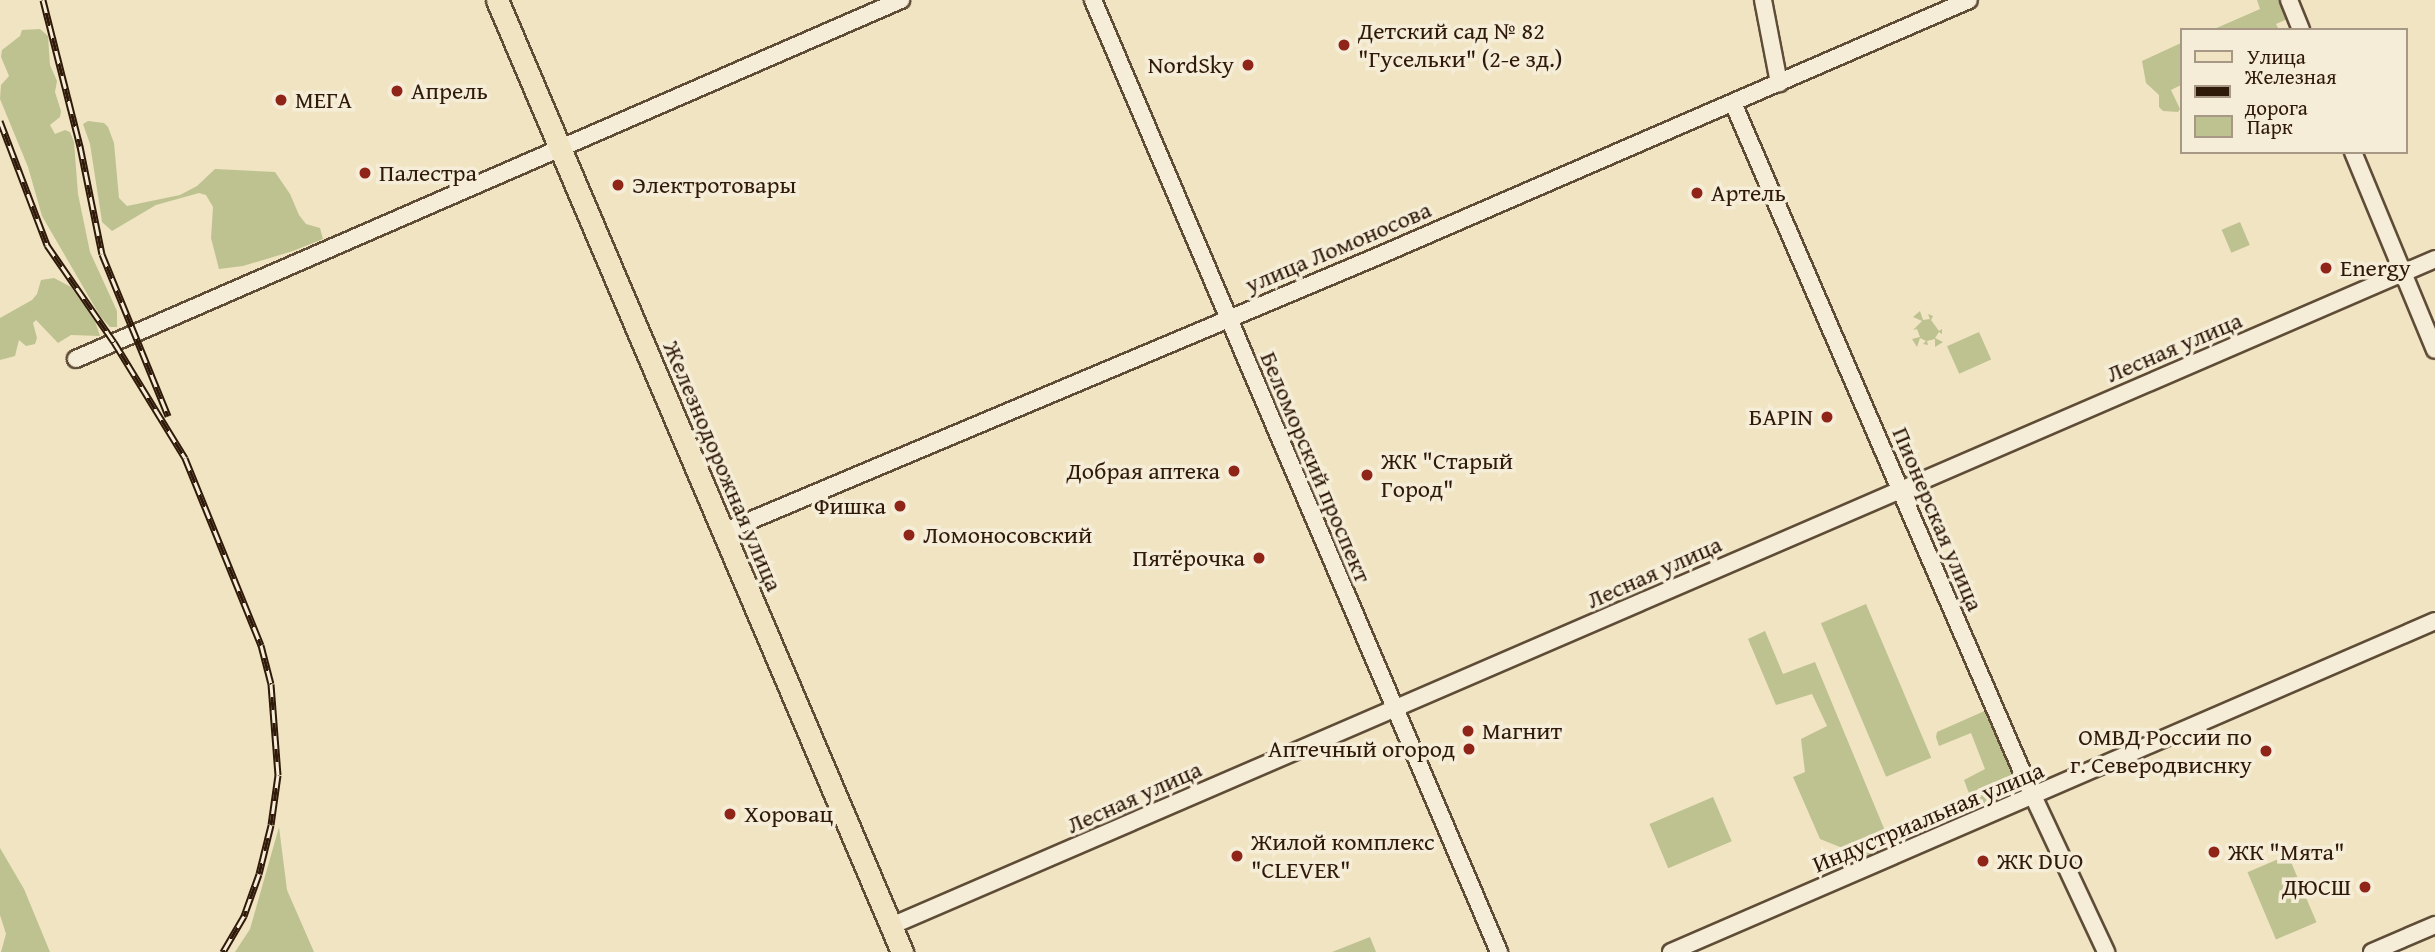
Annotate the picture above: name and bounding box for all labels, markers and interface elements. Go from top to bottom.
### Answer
place label: Детский сад № 82 "Гусельки" (2-е зд.) [1358,17,1563,73]
legend [2180,28,2407,154]
marker: Детский сад № 82 "Гусельки" (2-е зд.) [1336,37,1352,53]
text: Улица [2247,41,2306,72]
place label: NordSky [1148,51,1234,79]
marker: NordSky [1240,57,1256,73]
text: Железная дорога [2245,61,2337,123]
place label: Апрель [411,77,488,105]
marker: Апрель [389,83,405,99]
place label: МЕГА [295,86,352,114]
marker: МЕГА [273,92,289,108]
text: Парк [2247,111,2293,142]
place label: Палестра [379,159,477,187]
marker: Палестра [357,165,373,181]
place label: Электротовары [632,171,796,199]
marker: Электротовары [610,177,626,193]
place label: Артель [1711,179,1786,207]
marker: Артель [1689,185,1705,201]
street label: улица Ломоносова [1241,195,1435,299]
place label: Energy [2340,254,2411,282]
marker: Energy [2318,260,2334,276]
street label: Лесная улица [2102,305,2246,389]
street label: Железнодорожная улица [657,336,789,596]
street label: Беломорский проспект [1254,347,1378,587]
place label: БАРIN [1749,403,1813,431]
marker: БАРIN [1819,409,1835,425]
street label: Пионерская улица [1886,423,1990,615]
place label: ЖК "Старый Город" [1381,447,1513,503]
place label: Добрая аптека [1067,457,1220,485]
marker: Добрая аптека [1226,463,1242,479]
marker: ЖК "Старый Город" [1359,467,1375,483]
place label: Фишка [814,492,886,520]
marker: Фишка [892,498,908,514]
place label: Ломоносовский [923,521,1092,549]
marker: Ломоносовский [901,527,917,543]
street label: Лесная улица [1582,529,1726,615]
place label: Пятёрочка [1132,544,1245,572]
marker: Пятёрочка [1251,550,1267,566]
place label: Магнит [1482,717,1562,745]
marker: Магнит [1460,723,1476,739]
place label: ОМВД России по г. Северодвиснку [2070,723,2252,779]
place label: Аптечный огород [1268,735,1455,763]
marker: Аптечный огород [1461,741,1477,757]
marker: ОМВД России по г. Северодвиснку [2258,743,2274,759]
street label: Лесная улица [1062,754,1206,840]
street label: Индустриальная улица [1808,755,2048,879]
place label: Хоровац [744,800,833,828]
marker: Хоровац [722,806,738,822]
place label: Жилой комплекс "СLEVER" [1251,828,1435,884]
place label: ЖК "Мята" [2228,838,2344,866]
marker: ЖК "Мята" [2206,844,2222,860]
place label: ЖК DUO [1997,847,2083,875]
marker: Жилой комплекс "СLEVER" [1229,848,1245,864]
marker: ЖК DUO [1975,853,1991,869]
place label: ДЮСШ [2282,873,2351,901]
marker: ДЮСШ [2357,879,2373,895]

